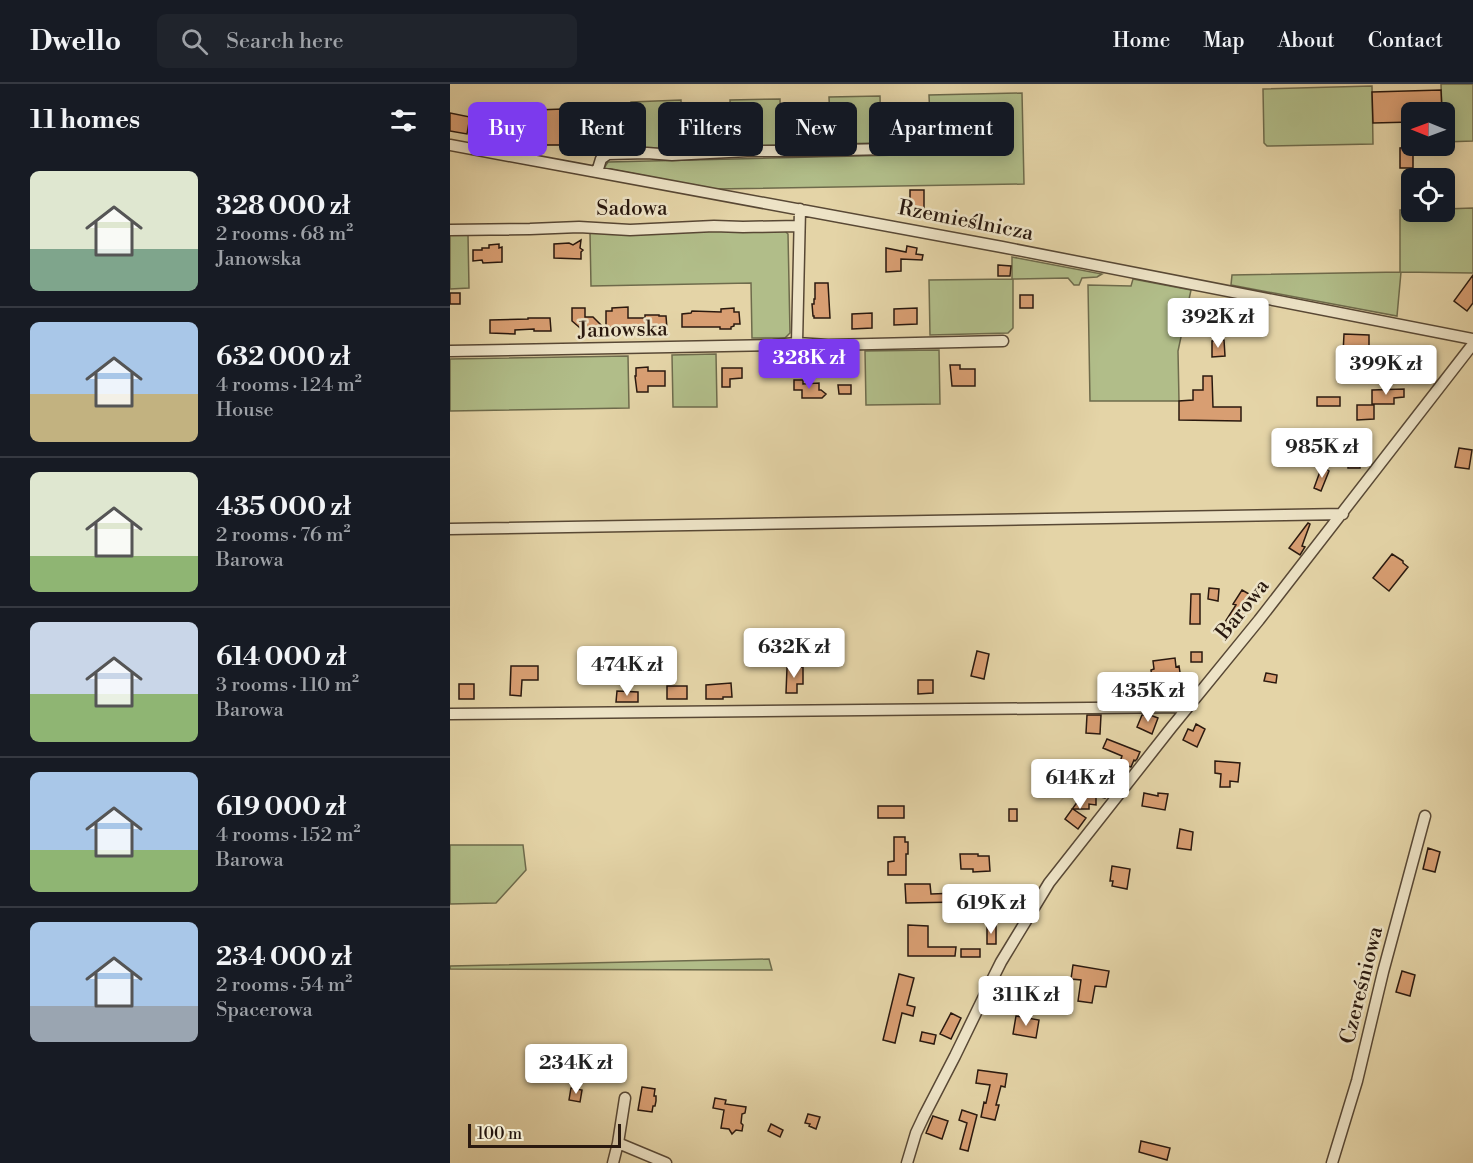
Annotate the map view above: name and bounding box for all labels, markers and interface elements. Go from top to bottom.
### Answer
search box [157,14,577,68]
text: Dwello [30,24,121,59]
icon: search [178,25,211,58]
text: Search here [226,28,344,55]
text: Home [1113,28,1170,54]
text: Map [1203,28,1245,54]
text: About [1278,28,1335,54]
text: Contact [1368,28,1443,54]
chip: Buy [468,102,547,156]
chip: Rent [559,102,646,156]
chip: Filters [658,102,763,156]
chip: New [775,102,857,156]
chip: Apartment [869,102,1014,156]
north arrow [1401,102,1455,156]
map controls [1401,102,1455,222]
text: 11 homes [30,104,140,136]
icon: filters [387,104,420,137]
button: locate [1401,168,1455,222]
text: 328 000 zł [216,190,350,222]
icon: home [78,195,150,267]
street label: Rzemieślnicza [896,195,1036,247]
street label: Sadowa [596,196,668,222]
text: 2 rooms · 68 m² [216,222,353,247]
text: Janowska [216,247,301,272]
pin: 392K zł [1163,298,1273,349]
text: 392K zł [1182,305,1254,330]
street label: Janowska [577,316,668,344]
pin: 328K zł [754,339,864,390]
text: 632 000 zł [216,341,350,373]
pin: 399K zł [1331,345,1441,396]
icon: home [78,346,150,418]
text: 328K zł [773,346,845,371]
text: 399K zł [1350,352,1422,377]
text: 4 rooms · 124 m² [216,373,362,398]
text: House [216,398,274,423]
pin: 985K zł [1267,428,1377,479]
text: 985K zł [1285,435,1359,460]
text: 435 000 zł [216,491,351,523]
icon: home [78,496,150,568]
text: 2 rooms · 76 m² [216,523,350,548]
text: Barowa [216,548,284,573]
street label: Barowa [1210,574,1275,646]
pin: 632K zł [739,628,849,679]
text: 632K zł [758,635,830,660]
text: 614 000 zł [216,641,346,673]
icon: home [78,646,150,718]
pin: 474K zł [572,646,682,697]
text: 474K zł [591,653,663,678]
pin: 435K zł [1093,672,1203,723]
text: 3 rooms · 110 m² [216,673,359,698]
text: 435K zł [1111,679,1185,704]
text: Barowa [216,698,284,723]
pin: 614K zł [1025,759,1135,810]
text: 614K zł [1045,766,1115,791]
text: 619 000 zł [216,791,346,823]
icon: home [78,796,150,868]
text: 4 rooms · 152 m² [216,823,360,848]
text: Barowa [216,848,284,873]
pin: 619K zł [936,884,1046,935]
text: 619K zł [956,891,1026,916]
street label: Czereśniowa [1335,924,1389,1047]
text: 234 000 zł [216,941,352,973]
icon: home [78,946,150,1018]
text: 2 rooms · 54 m² [216,973,352,998]
pin: 311K zł [971,976,1081,1027]
text: 311K zł [993,983,1059,1008]
text: Spacerowa [216,998,313,1023]
pin: 234K zł [521,1044,631,1095]
text: 234K zł [539,1051,613,1076]
scale bar [468,1121,621,1148]
text: 100 m [477,1124,522,1144]

